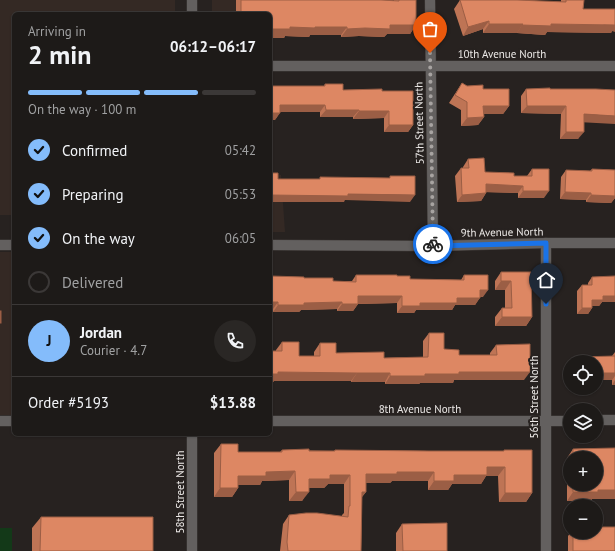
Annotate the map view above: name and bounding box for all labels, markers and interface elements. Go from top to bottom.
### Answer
pin [413,12,447,53]
icon: bag [419,18,441,40]
text: Arriving in [28,23,86,40]
text: 06:12–06:17 [170,37,256,56]
text: 2 min [28,38,91,71]
street label: 10th Avenue North [458,47,546,61]
street label: 57th Street North [411,82,427,164]
text: On the way · 100 m [28,101,136,118]
icon: check [28,139,50,161]
text: Confirmed [62,141,127,160]
text: 05:42 [225,142,256,159]
icon: check [28,183,50,205]
text: Preparing [62,185,124,204]
text: 05:53 [225,186,256,203]
courier [413,224,453,264]
street label: 9th Avenue North [461,224,543,240]
icon: check [28,227,50,249]
text: On the way [62,229,135,248]
text: 06:05 [225,230,256,247]
icon: bike [422,233,444,255]
pin [529,263,563,304]
icon: home [535,269,557,291]
text: Delivered [62,273,123,292]
button: phone [214,320,256,362]
text: Jordan [80,323,122,342]
text: J [46,331,52,350]
text: Courier · 4.7 [80,342,147,359]
map controls [563,355,603,539]
button: locate [563,355,603,395]
street label: 56th Street North [527,356,541,438]
text: Order #5193 [28,393,109,412]
text: $13.88 [210,393,256,412]
street label: 8th Avenue North [379,402,461,416]
button: layers [563,403,603,443]
street label: 58th Street North [173,451,187,533]
button: + [563,451,603,491]
button: − [563,499,603,539]

